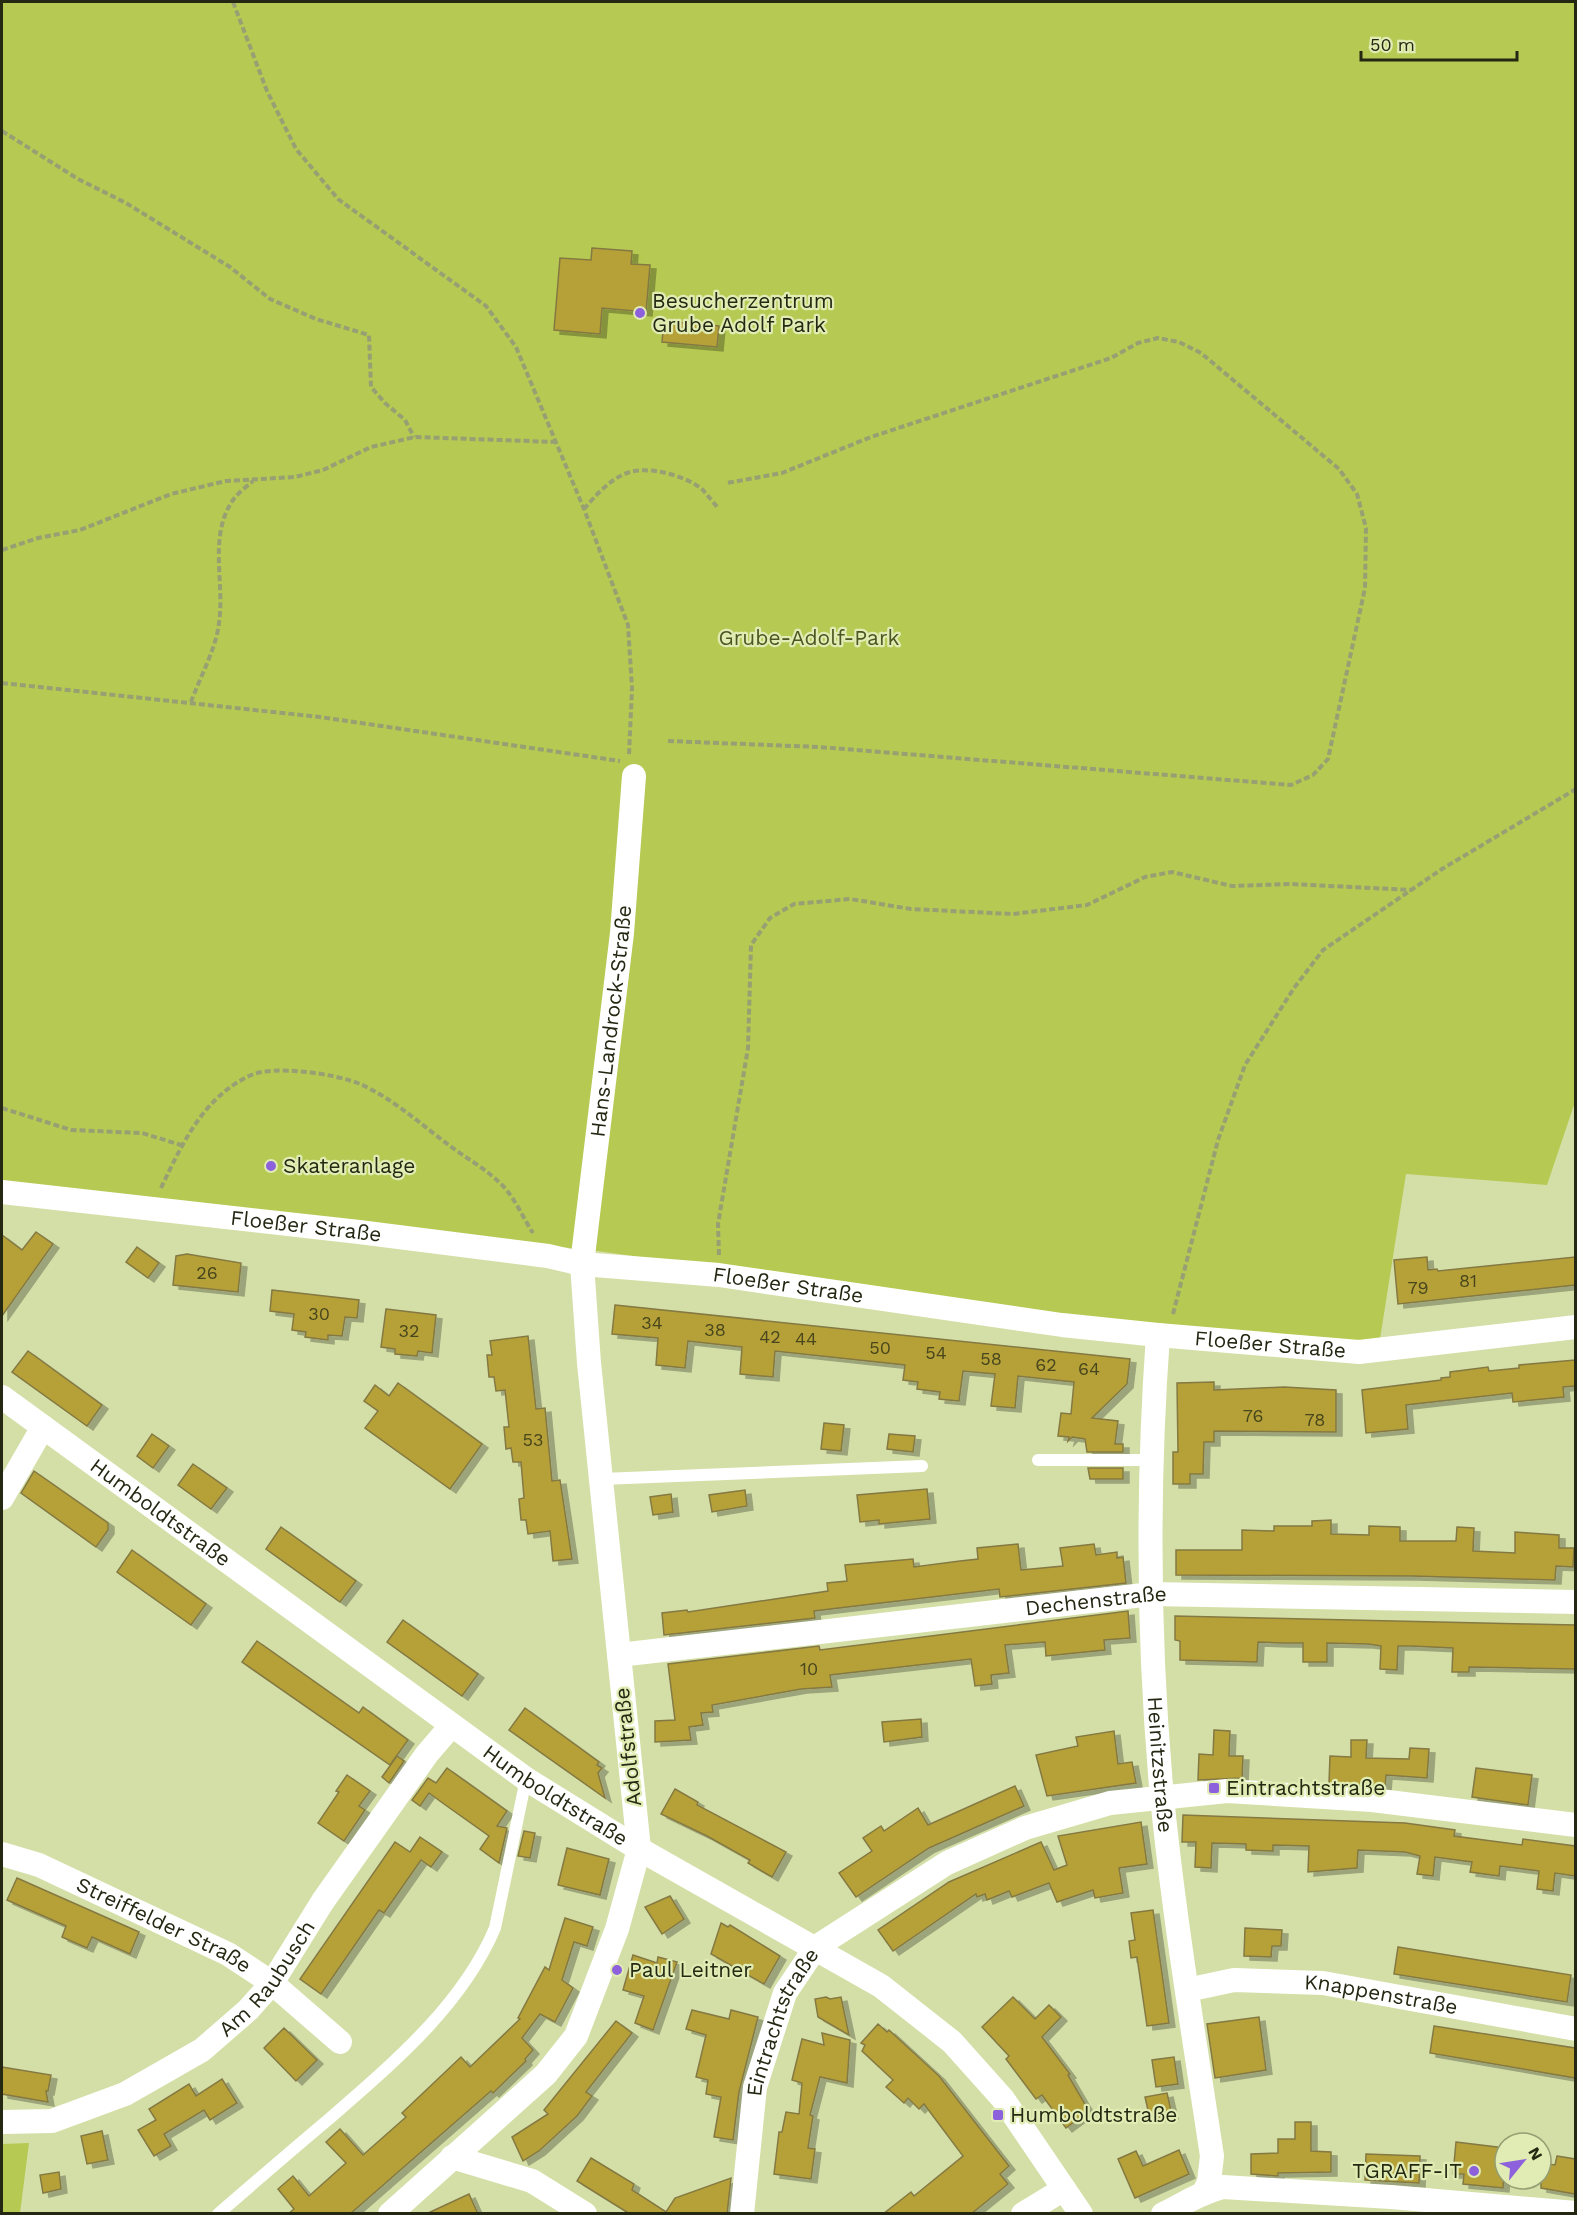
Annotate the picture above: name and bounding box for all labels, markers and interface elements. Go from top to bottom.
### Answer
scale bar [1361,24,1517,62]
text: 50 m [1370,34,1415,55]
place label: Besucherzentrum Grube Adolf Park [652,288,834,337]
marker: Besucherzentrum Grube Adolf Park [633,306,647,320]
park label: Grube-Adolf-Park [719,625,900,650]
street label: Hans-Landrock-Straße [584,904,636,1139]
place label: Skateranlage [283,1153,415,1178]
marker: Skateranlage [264,1159,278,1173]
street label: Floeßer Straße [229,1205,383,1247]
street label: Floeßer Straße [711,1261,865,1308]
house number: 26 [196,1262,218,1283]
house number: 81 [1459,1270,1477,1291]
house number: 79 [1407,1277,1429,1298]
house number: 30 [308,1303,330,1324]
house number: 34 [641,1312,663,1333]
house number: 38 [704,1319,726,1340]
house number: 32 [399,1320,420,1341]
street label: Floeßer Straße [1194,1325,1347,1363]
house number: 42 [759,1326,781,1347]
house number: 44 [795,1328,817,1349]
house number: 50 [869,1337,891,1358]
house number: 54 [925,1342,947,1363]
house number: 58 [980,1348,1002,1369]
house number: 62 [1035,1354,1057,1375]
house number: 64 [1078,1358,1100,1379]
house number: 76 [1243,1405,1263,1426]
house number: 78 [1305,1409,1325,1430]
house number: 53 [523,1429,543,1450]
street label: Humboldtstraße [86,1453,236,1572]
street label: Dechenstraße [1024,1581,1167,1620]
house number: 10 [800,1658,818,1679]
street label: Adolfstraße [609,1686,646,1808]
street label: Heinitzstraße [1143,1696,1179,1834]
street label: Humboldtstraße [478,1739,633,1851]
place label: Eintrachtstraße [1226,1775,1385,1800]
marker: Eintrachtstraße [1207,1781,1221,1795]
street label: Streiffelder Straße [73,1871,256,1978]
street label: Am Raubusch [213,1916,320,2042]
street label: Eintrachtstraße [741,1943,824,2098]
place label: Paul Leitner [629,1957,752,1982]
marker: Paul Leitner [610,1963,624,1977]
street label: Knappenstraße [1304,1969,1460,2019]
place label: Humboldtstraße [1010,2102,1177,2127]
marker: Humboldtstraße [991,2108,1005,2122]
north arrow [1493,2131,1553,2191]
text: N [1524,2144,1547,2164]
place label: TGRAFF-IT [1352,2158,1462,2183]
marker: TGRAFF-IT [1467,2164,1481,2178]

